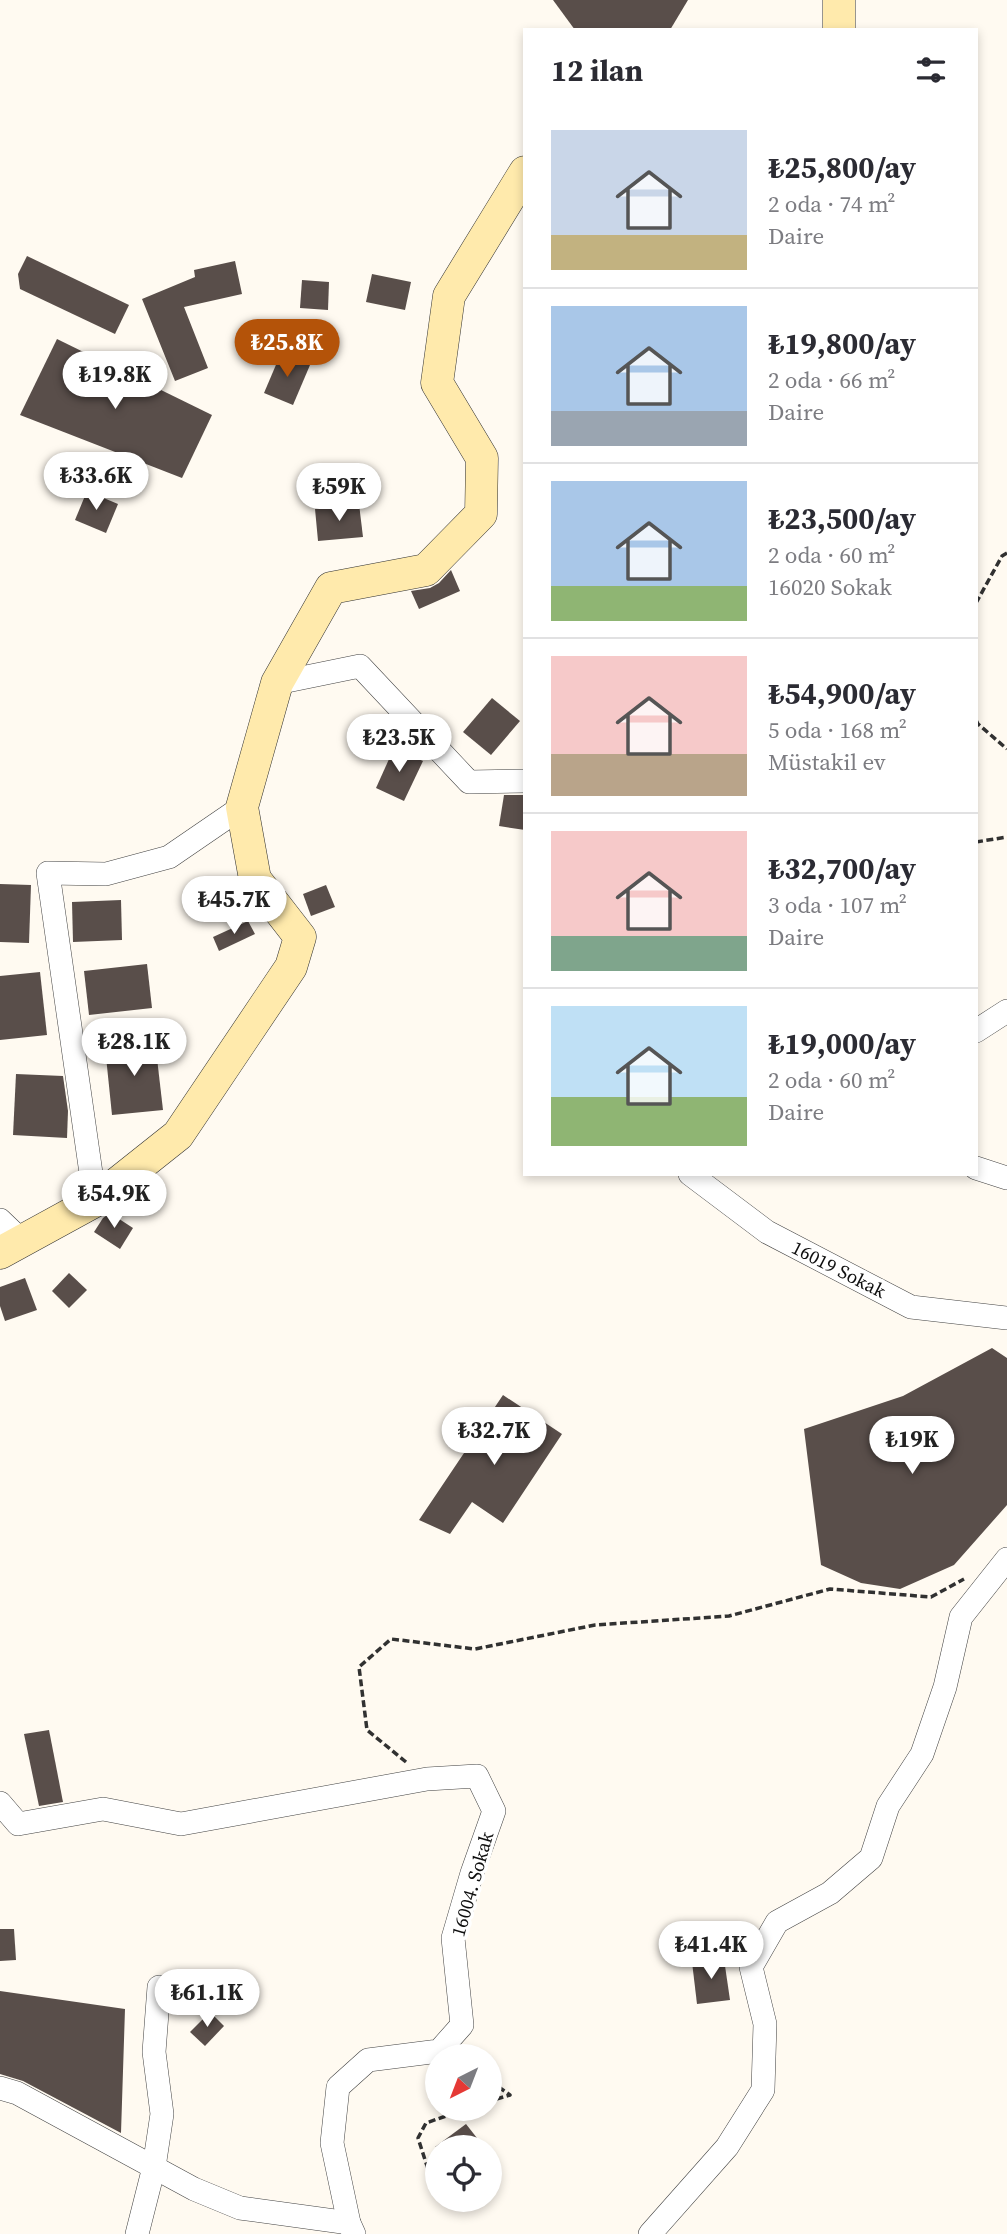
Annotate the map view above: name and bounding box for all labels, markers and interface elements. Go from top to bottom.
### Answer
text: 12 ilan [551,50,643,91]
icon: filters [912,51,950,89]
text: ₺25,800/ay [768,147,916,188]
icon: home [607,158,691,242]
text: 2 oda · 74 m² [768,188,896,220]
text: Daire [768,220,824,252]
pin: ₺25.8K [230,320,344,379]
text: ₺19,800/ay [768,323,916,364]
text: ₺25.8K [251,326,323,358]
icon: home [607,334,691,418]
pin: ₺19.8K [58,352,172,411]
text: ₺19.8K [79,358,151,390]
text: 2 oda · 66 m² [768,364,896,396]
text: Daire [768,396,824,428]
pin: ₺33.6K [39,452,153,512]
text: ₺33.6K [60,459,132,491]
pin: ₺59K [298,463,380,523]
text: ₺59K [312,470,366,502]
text: ₺23,500/ay [768,498,916,539]
icon: home [607,509,691,593]
text: 2 oda · 60 m² [768,539,896,571]
text: 16020 Sokak [768,571,892,603]
text: ₺54,900/ay [768,673,916,714]
icon: home [607,684,691,768]
pin: ₺23.5K [342,714,456,774]
text: 5 oda · 168 m² [768,714,907,746]
text: ₺23.5K [363,721,435,753]
text: Müstakil ev [768,746,886,778]
text: ₺32,700/ay [768,848,916,889]
icon: home [607,859,691,943]
pin: ₺45.7K [177,876,291,936]
text: ₺45.7K [198,883,270,915]
text: 3 oda · 107 m² [768,889,907,921]
text: Daire [768,921,824,953]
pin: ₺28.1K [77,1018,191,1078]
text: ₺19,000/ay [768,1023,916,1064]
text: ₺28.1K [98,1025,170,1057]
icon: home [607,1034,691,1118]
text: 2 oda · 60 m² [768,1064,896,1096]
text: Daire [768,1096,824,1128]
pin: ₺54.9K [57,1170,171,1230]
text: ₺54.9K [78,1177,150,1209]
street label: 16019 Sokak [787,1234,891,1304]
pin: ₺32.7K [437,1408,551,1467]
text: ₺32.7K [458,1414,530,1446]
pin: ₺19K [871,1416,953,1476]
text: ₺19K [885,1423,939,1455]
street label: 16004. Sokak [445,1828,500,1940]
pin: ₺41.4K [654,1922,768,1981]
text: ₺41.4K [675,1928,747,1960]
pin: ₺61.1K [150,1969,264,2029]
text: ₺61.1K [171,1976,243,2008]
north arrow [425,2044,502,2121]
map controls [425,2044,502,2212]
button: locate [425,2135,502,2212]

